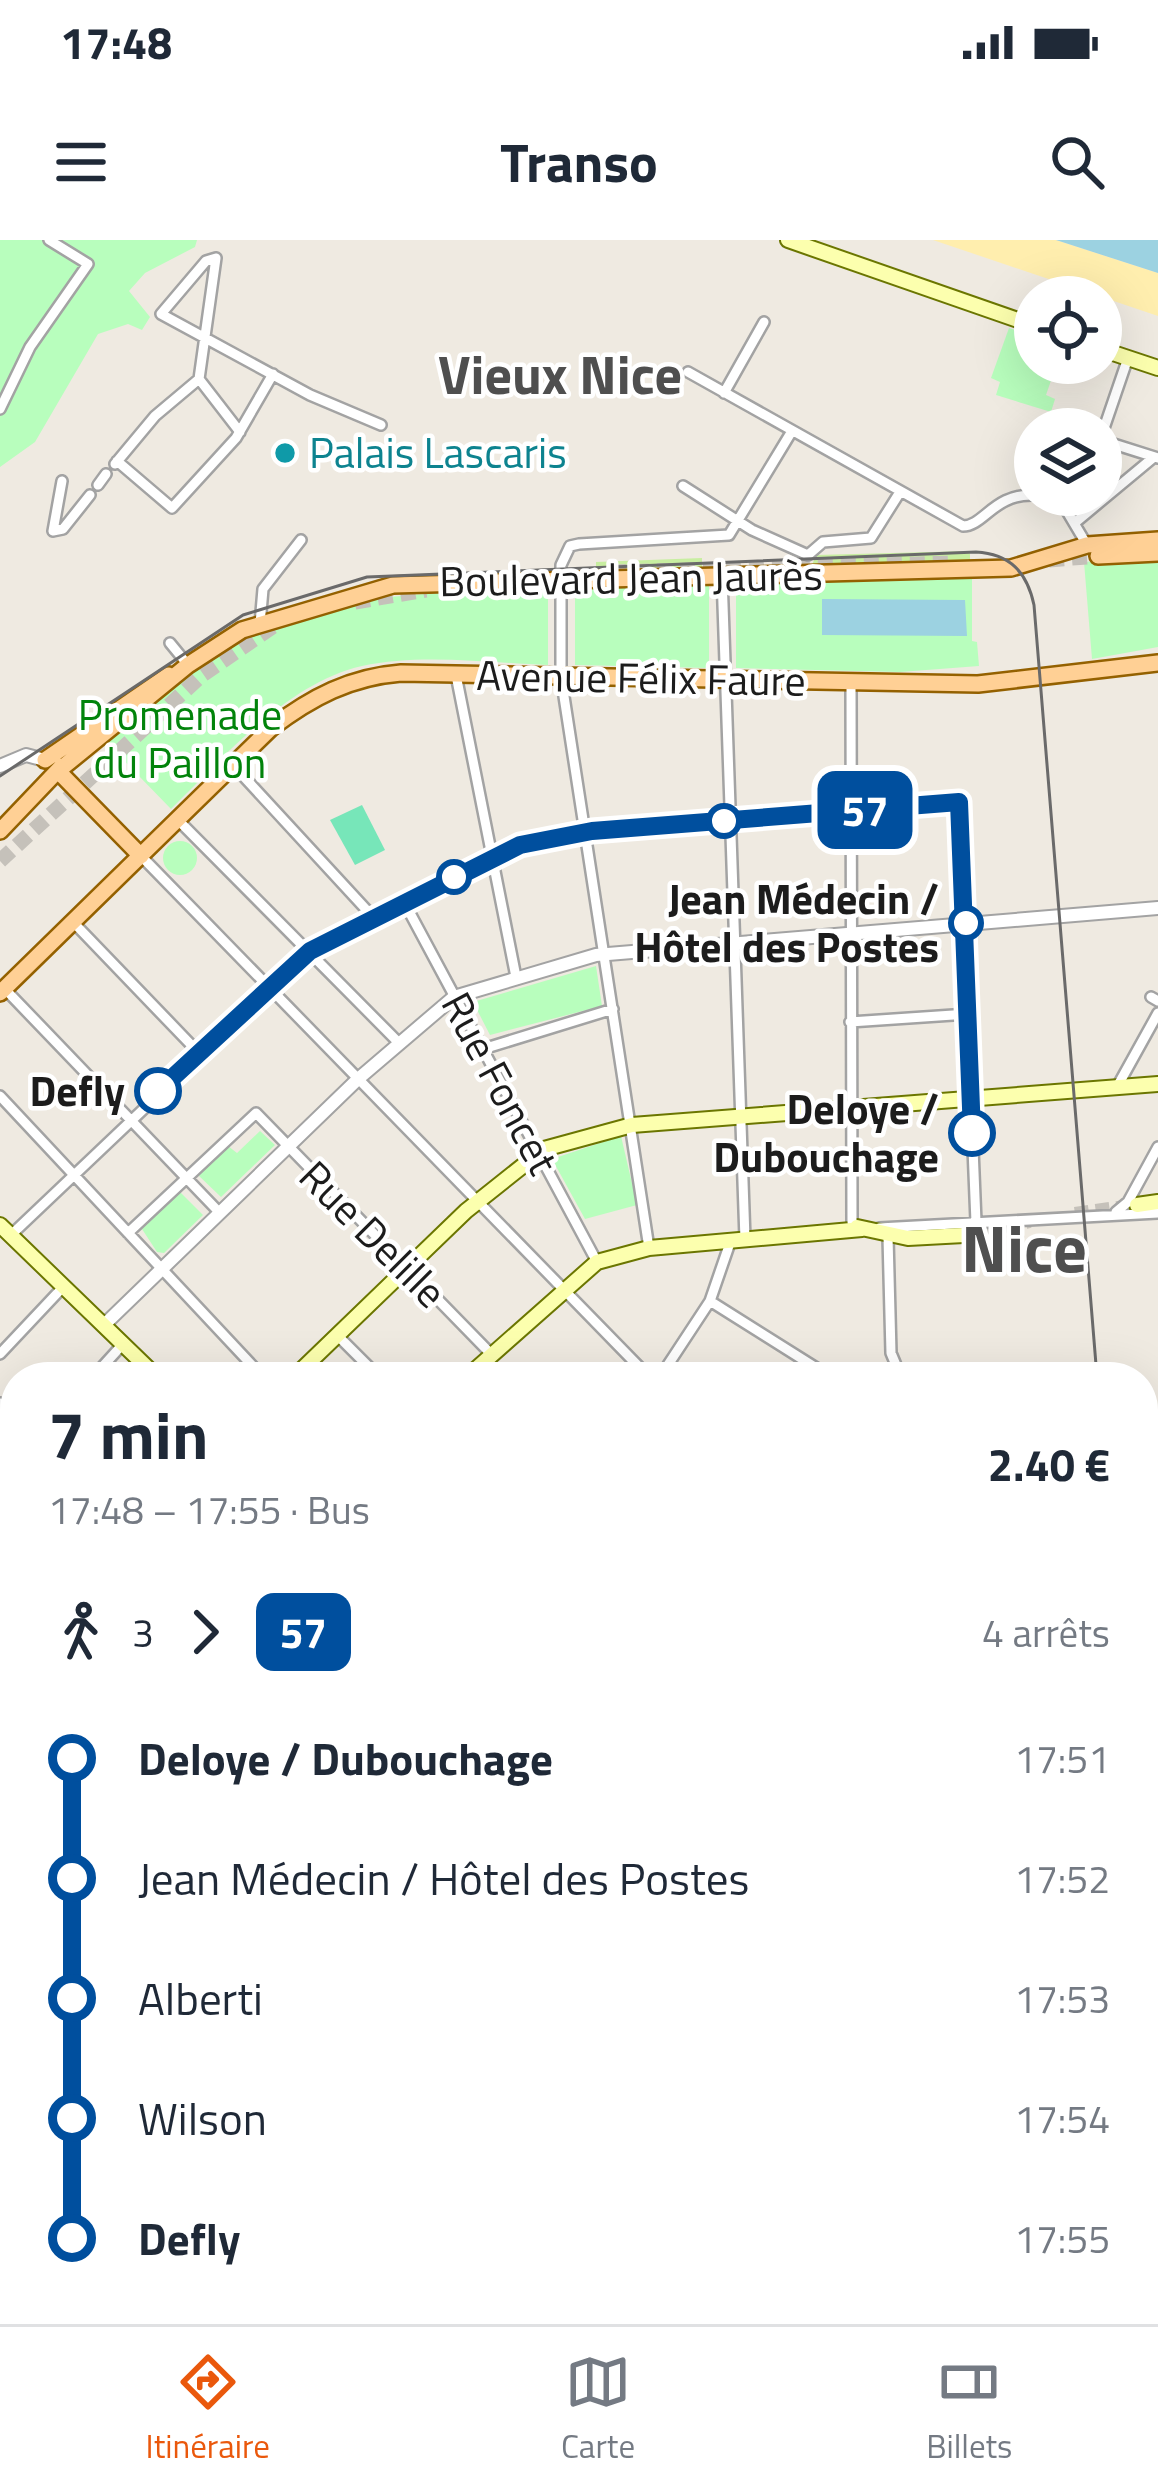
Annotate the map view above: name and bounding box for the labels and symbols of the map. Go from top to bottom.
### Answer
district label: Vieux Nice [438,333,682,415]
place label: Palais Lascaris [309,420,567,484]
marker: Palais Lascaris [272,440,298,466]
street label: Boulevard Jean Jaurès [439,542,823,612]
street label: Avenue Félix Faure [476,642,806,712]
park label: Promenade du Paillon [78,682,282,794]
line badge: 57 [811,771,919,849]
unlabelled marker [708,805,740,837]
unlabelled marker [438,861,470,893]
place label: Jean Médecin / Hôtel des Postes [634,866,939,978]
marker: Jean Médecin / Hôtel des Postes [950,907,982,939]
street label: Rue Foncet [426,980,576,1185]
place label: Defly [29,1058,125,1122]
marker: Defly [136,1069,180,1113]
place label: Deloye / Dubouchage [713,1076,939,1188]
marker: Deloye / Dubouchage [950,1111,994,1155]
street label: Rue Delille [285,1145,462,1322]
district label: Nice [961,1197,1087,1298]

